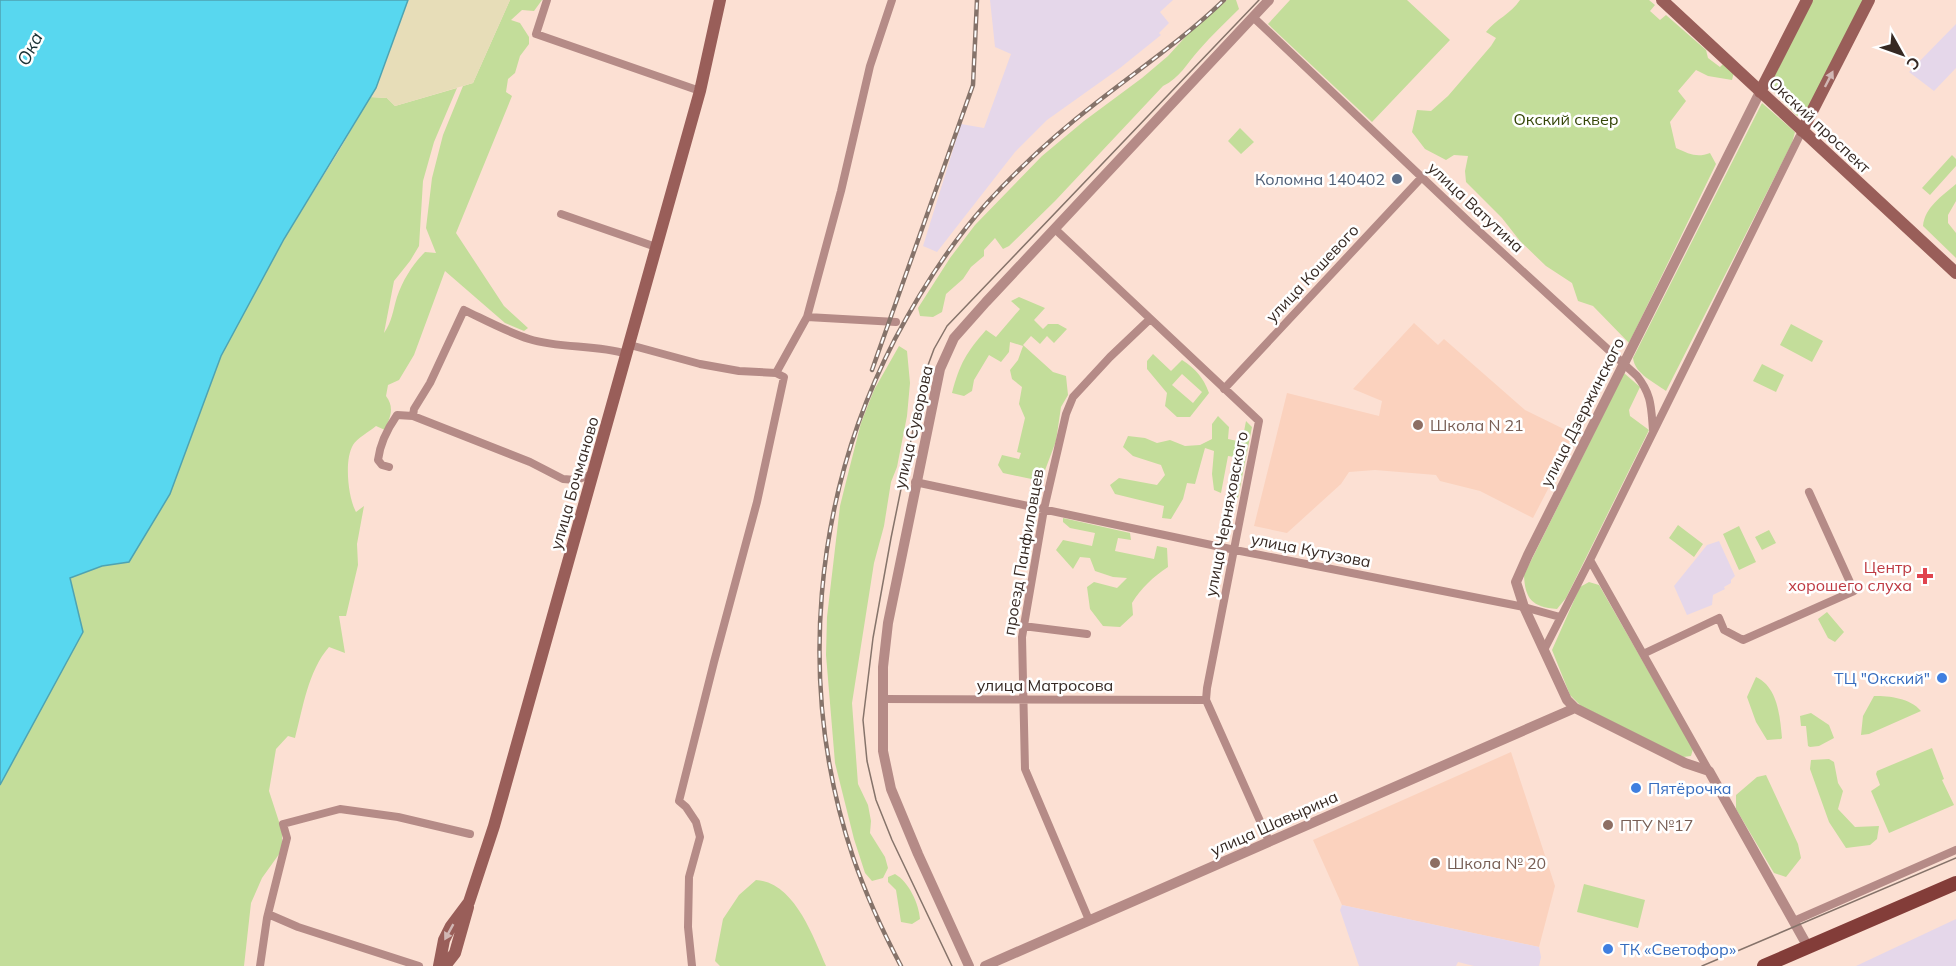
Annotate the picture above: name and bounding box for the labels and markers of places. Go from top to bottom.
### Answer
place label: Коломна 140402 [1255,169,1385,189]
marker: Коломна 140402 [1390,172,1404,186]
place label: Школа N 21 [1430,415,1524,435]
marker: Школа N 21 [1411,418,1425,432]
place label: Центр хорошего слуха [1788,557,1912,595]
marker: Центр хорошего слуха [1916,567,1934,585]
place label: ТЦ "Окский" [1834,668,1930,688]
marker: ТЦ "Окский" [1935,671,1949,685]
place label: Пятёрочка [1648,778,1732,798]
marker: Пятёрочка [1629,781,1643,795]
place label: ПТУ №17 [1620,815,1693,835]
marker: ПТУ №17 [1601,818,1615,832]
place label: Школа № 20 [1447,853,1546,873]
marker: Школа № 20 [1428,856,1442,870]
place label: ТК «Светофор» [1620,939,1736,959]
marker: ТК «Светофор» [1601,942,1615,956]

